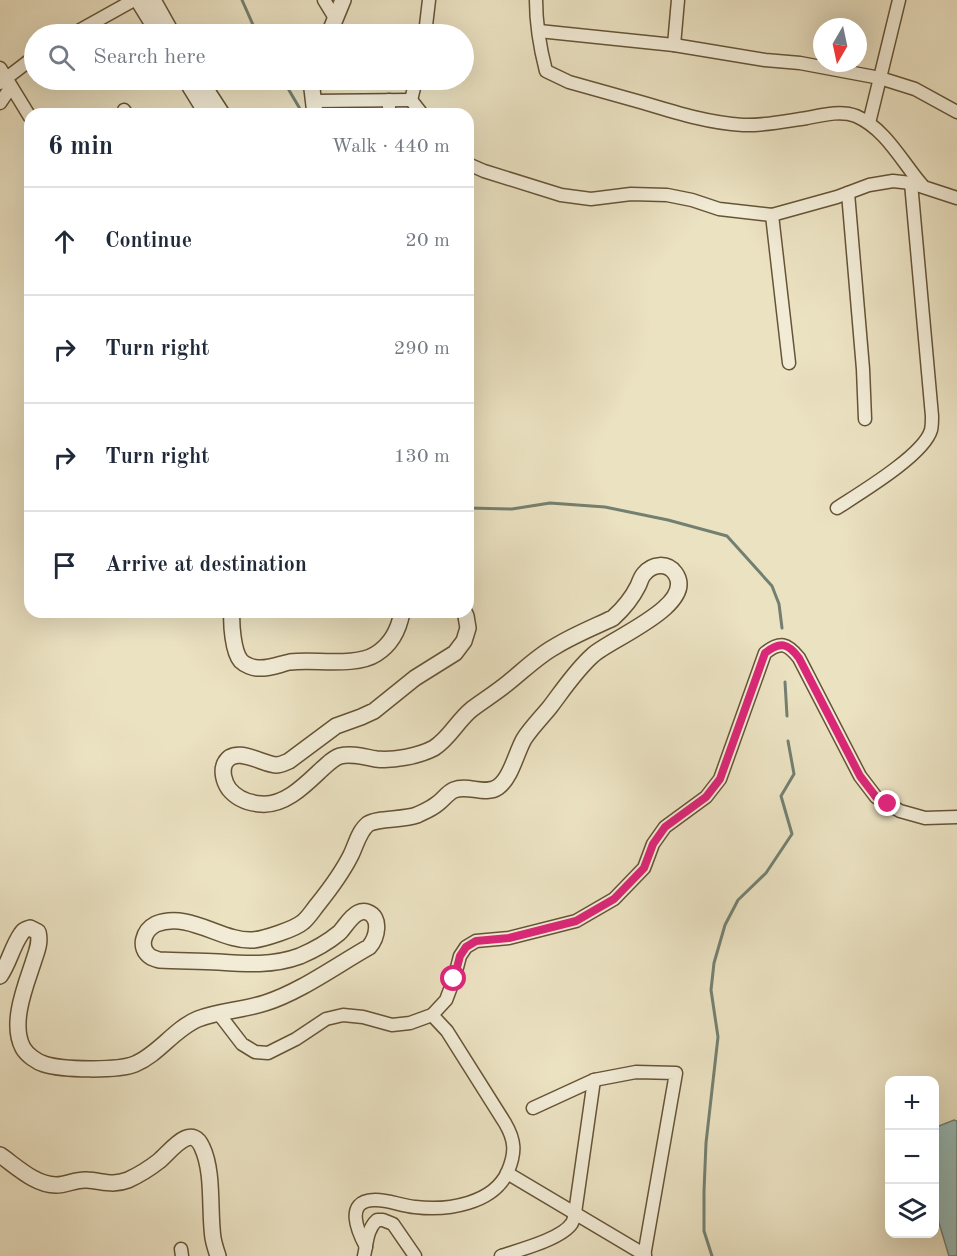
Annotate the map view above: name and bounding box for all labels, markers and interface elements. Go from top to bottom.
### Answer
north arrow [813,18,867,72]
search box [24,24,474,90]
icon: search [45,41,78,74]
text: Search here [93,46,206,68]
text: 6 min [48,134,113,160]
text: Walk · 440 m [331,137,450,157]
icon: ahead [48,225,81,258]
text: Continue [105,230,192,252]
text: 20 m [405,231,450,251]
icon: right [48,333,81,366]
text: Turn right [105,338,209,360]
text: 290 m [394,339,450,359]
icon: right [48,441,81,474]
text: Turn right [105,446,209,468]
text: 130 m [394,447,450,467]
icon: arrive [48,549,81,582]
text: Arrive at destination [105,554,307,576]
route end [874,790,900,816]
route start [440,965,466,991]
map controls [885,1076,939,1238]
button: + [885,1076,939,1130]
button: − [885,1130,939,1184]
button: layers [885,1184,939,1238]

